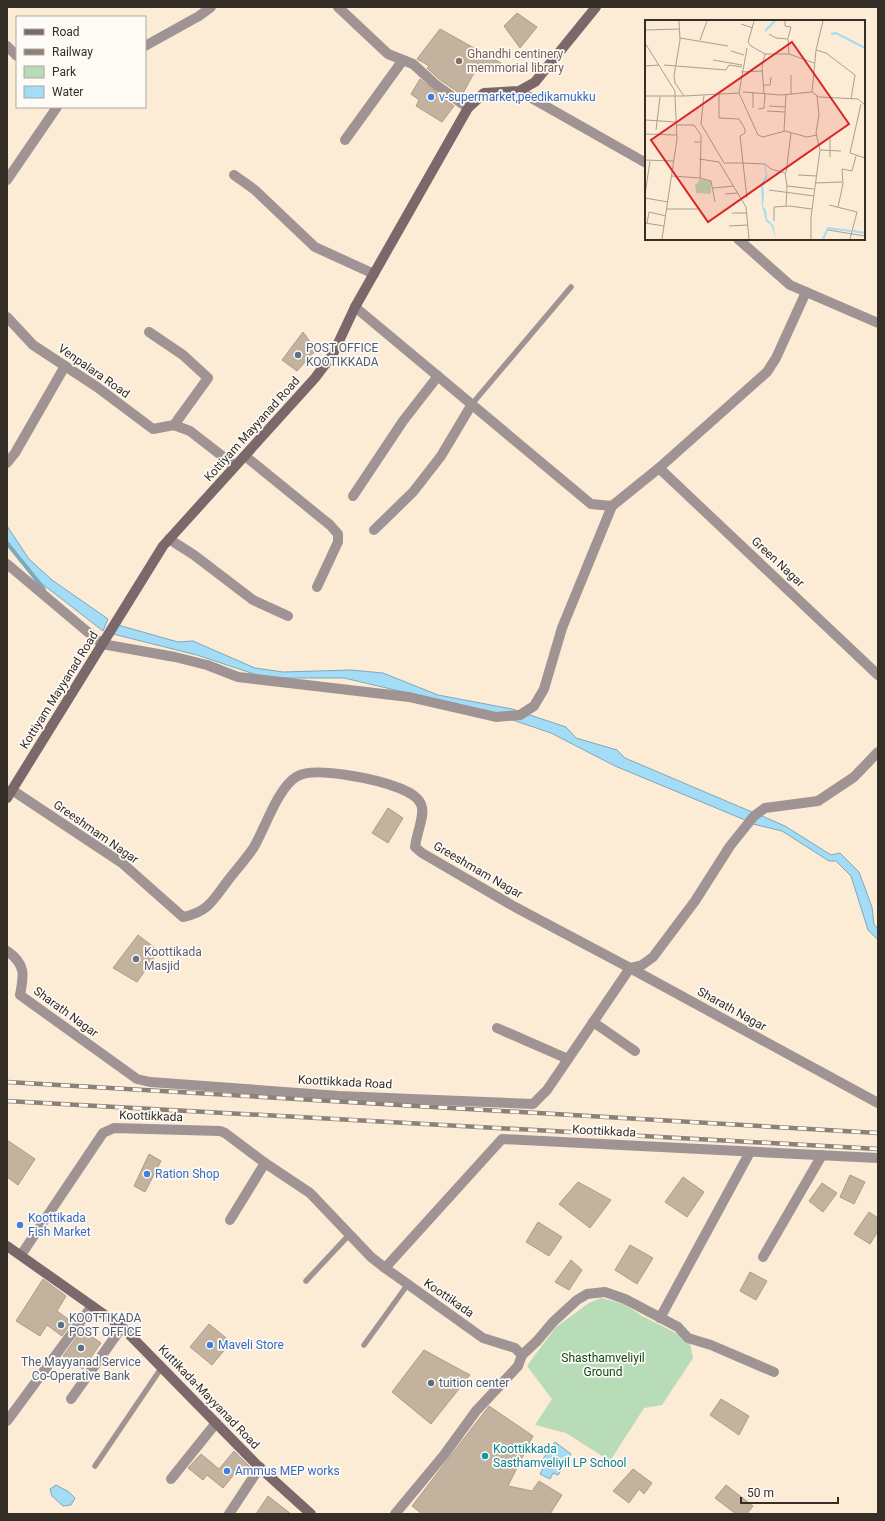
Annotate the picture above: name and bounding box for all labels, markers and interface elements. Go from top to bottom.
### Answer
legend [16,16,146,108]
inset map [645,20,865,240]
text: Road [52,25,80,39]
text: Railway [52,45,93,59]
place label: Ghandhi centinery memmorial library [467,47,564,75]
marker: Ghandhi centinery memmorial library [454,56,464,66]
text: Park [52,65,77,79]
text: Water [52,85,83,99]
place label: v-supermarket,peedikamukku [439,90,596,104]
marker: v-supermarket,peedikamukku [426,92,436,102]
street label: Venpalara Road [56,341,132,401]
place label: POST OFFICE KOOTIKKADA [306,341,379,369]
marker: POST OFFICE KOOTIKKADA [293,350,303,360]
street label: Kottiyam Mayyanad Road [201,374,303,484]
street label: Green Nagar [749,534,807,590]
street label: Kottiyam Mayyanad Road [17,629,101,751]
street label: Greeshmam Nagar [51,797,141,867]
street label: Greeshmam Nagar [431,839,525,901]
place label: Koottikada Masjid [144,945,202,973]
marker: Koottikada Masjid [131,954,141,964]
street label: Sharath Nagar [31,984,101,1040]
street label: Sharath Nagar [695,984,769,1034]
street label: Koottikkada Road [298,1073,392,1091]
street label: Koottikkada [119,1108,183,1124]
street label: Koottikkada [572,1122,636,1140]
place label: Ration Shop [155,1167,220,1181]
marker: Ration Shop [142,1169,152,1179]
place label: Koottikada Fish Market [28,1211,91,1239]
marker: Koottikada Fish Market [15,1220,25,1230]
street label: Koottikada [421,1276,477,1320]
place label: KOOTTIKADA POST OFFICE [69,1311,141,1339]
marker: KOOTTIKADA POST OFFICE [56,1320,66,1330]
place label: Maveli Store [218,1338,284,1352]
marker: Maveli Store [205,1340,215,1350]
street label: Kuttikada-Mayyanad Road [156,1342,262,1452]
marker: The Mayyanad Service Co-Operative Bank [76,1343,86,1353]
park label: Shasthamveliyil Ground [561,1351,645,1379]
place label: The Mayyanad Service Co-Operative Bank [21,1355,141,1383]
place label: tuition center [439,1376,509,1390]
marker: tuition center [426,1378,436,1388]
place label: Koottikkada Sasthamveliyil LP School [493,1442,627,1470]
marker: Koottikkada Sasthamveliyil LP School [480,1451,490,1461]
place label: Ammus MEP works [235,1464,340,1478]
marker: Ammus MEP works [222,1466,232,1476]
scale bar [741,1479,838,1505]
text: 50 m [747,1486,774,1500]

